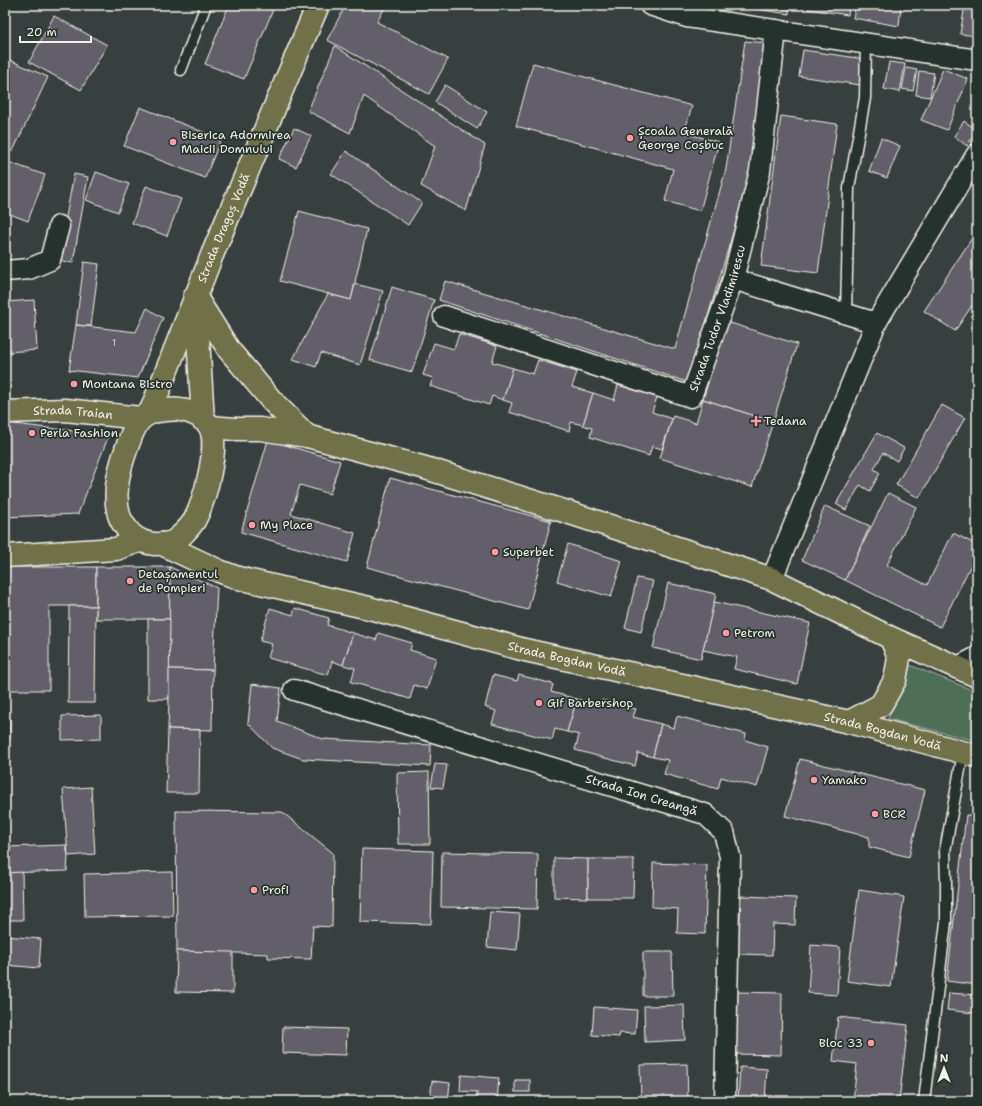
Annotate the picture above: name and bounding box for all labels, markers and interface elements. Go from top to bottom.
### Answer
scale bar [20,18,91,44]
text: 20 m [26,24,57,40]
place label: Școala Generală George Coșbuc [638,123,733,153]
place label: Biserica Adormirea Maicii Domnului [181,127,291,157]
marker: Școala Generală George Coșbuc [625,133,635,143]
marker: Biserica Adormirea Maicii Domnului [168,137,178,147]
street label: Strada Dragoș Vodă [194,170,254,285]
street label: Strada Tudor Vladimirescu [686,243,749,394]
house number: 1 [112,336,116,349]
place label: Montana Bistro [82,376,173,392]
marker: Montana Bistro [69,379,79,389]
street label: Strada Traian [33,402,113,423]
place label: Tedana [764,413,807,429]
marker: Tedana [751,416,761,426]
place label: Perla Fashion [40,425,118,441]
marker: Perla Fashion [27,428,37,438]
place label: My Place [260,517,313,533]
marker: My Place [247,520,257,530]
place label: Superbet [503,544,554,560]
marker: Superbet [490,547,500,557]
place label: Detașamentul de Pompieri [138,566,218,596]
marker: Detașamentul de Pompieri [125,576,135,586]
place label: Petrom [734,625,775,641]
marker: Petrom [721,628,731,638]
street label: Strada Bogdan Vodă [506,638,628,680]
place label: Gif Barbershop [547,695,633,711]
marker: Gif Barbershop [534,698,544,708]
street label: Strada Bogdan Vodă [822,709,944,754]
street label: Strada Ion Creangă [584,770,700,819]
place label: Yamako [822,772,867,788]
marker: Yamako [809,775,819,785]
place label: BCR [883,806,906,822]
marker: BCR [870,809,880,819]
place label: Profi [262,882,289,898]
marker: Profi [249,885,259,895]
place label: Bloc 33 [819,1035,863,1051]
marker: Bloc 33 [866,1038,876,1048]
north arrow [924,1048,964,1088]
text: N [940,1051,949,1066]

